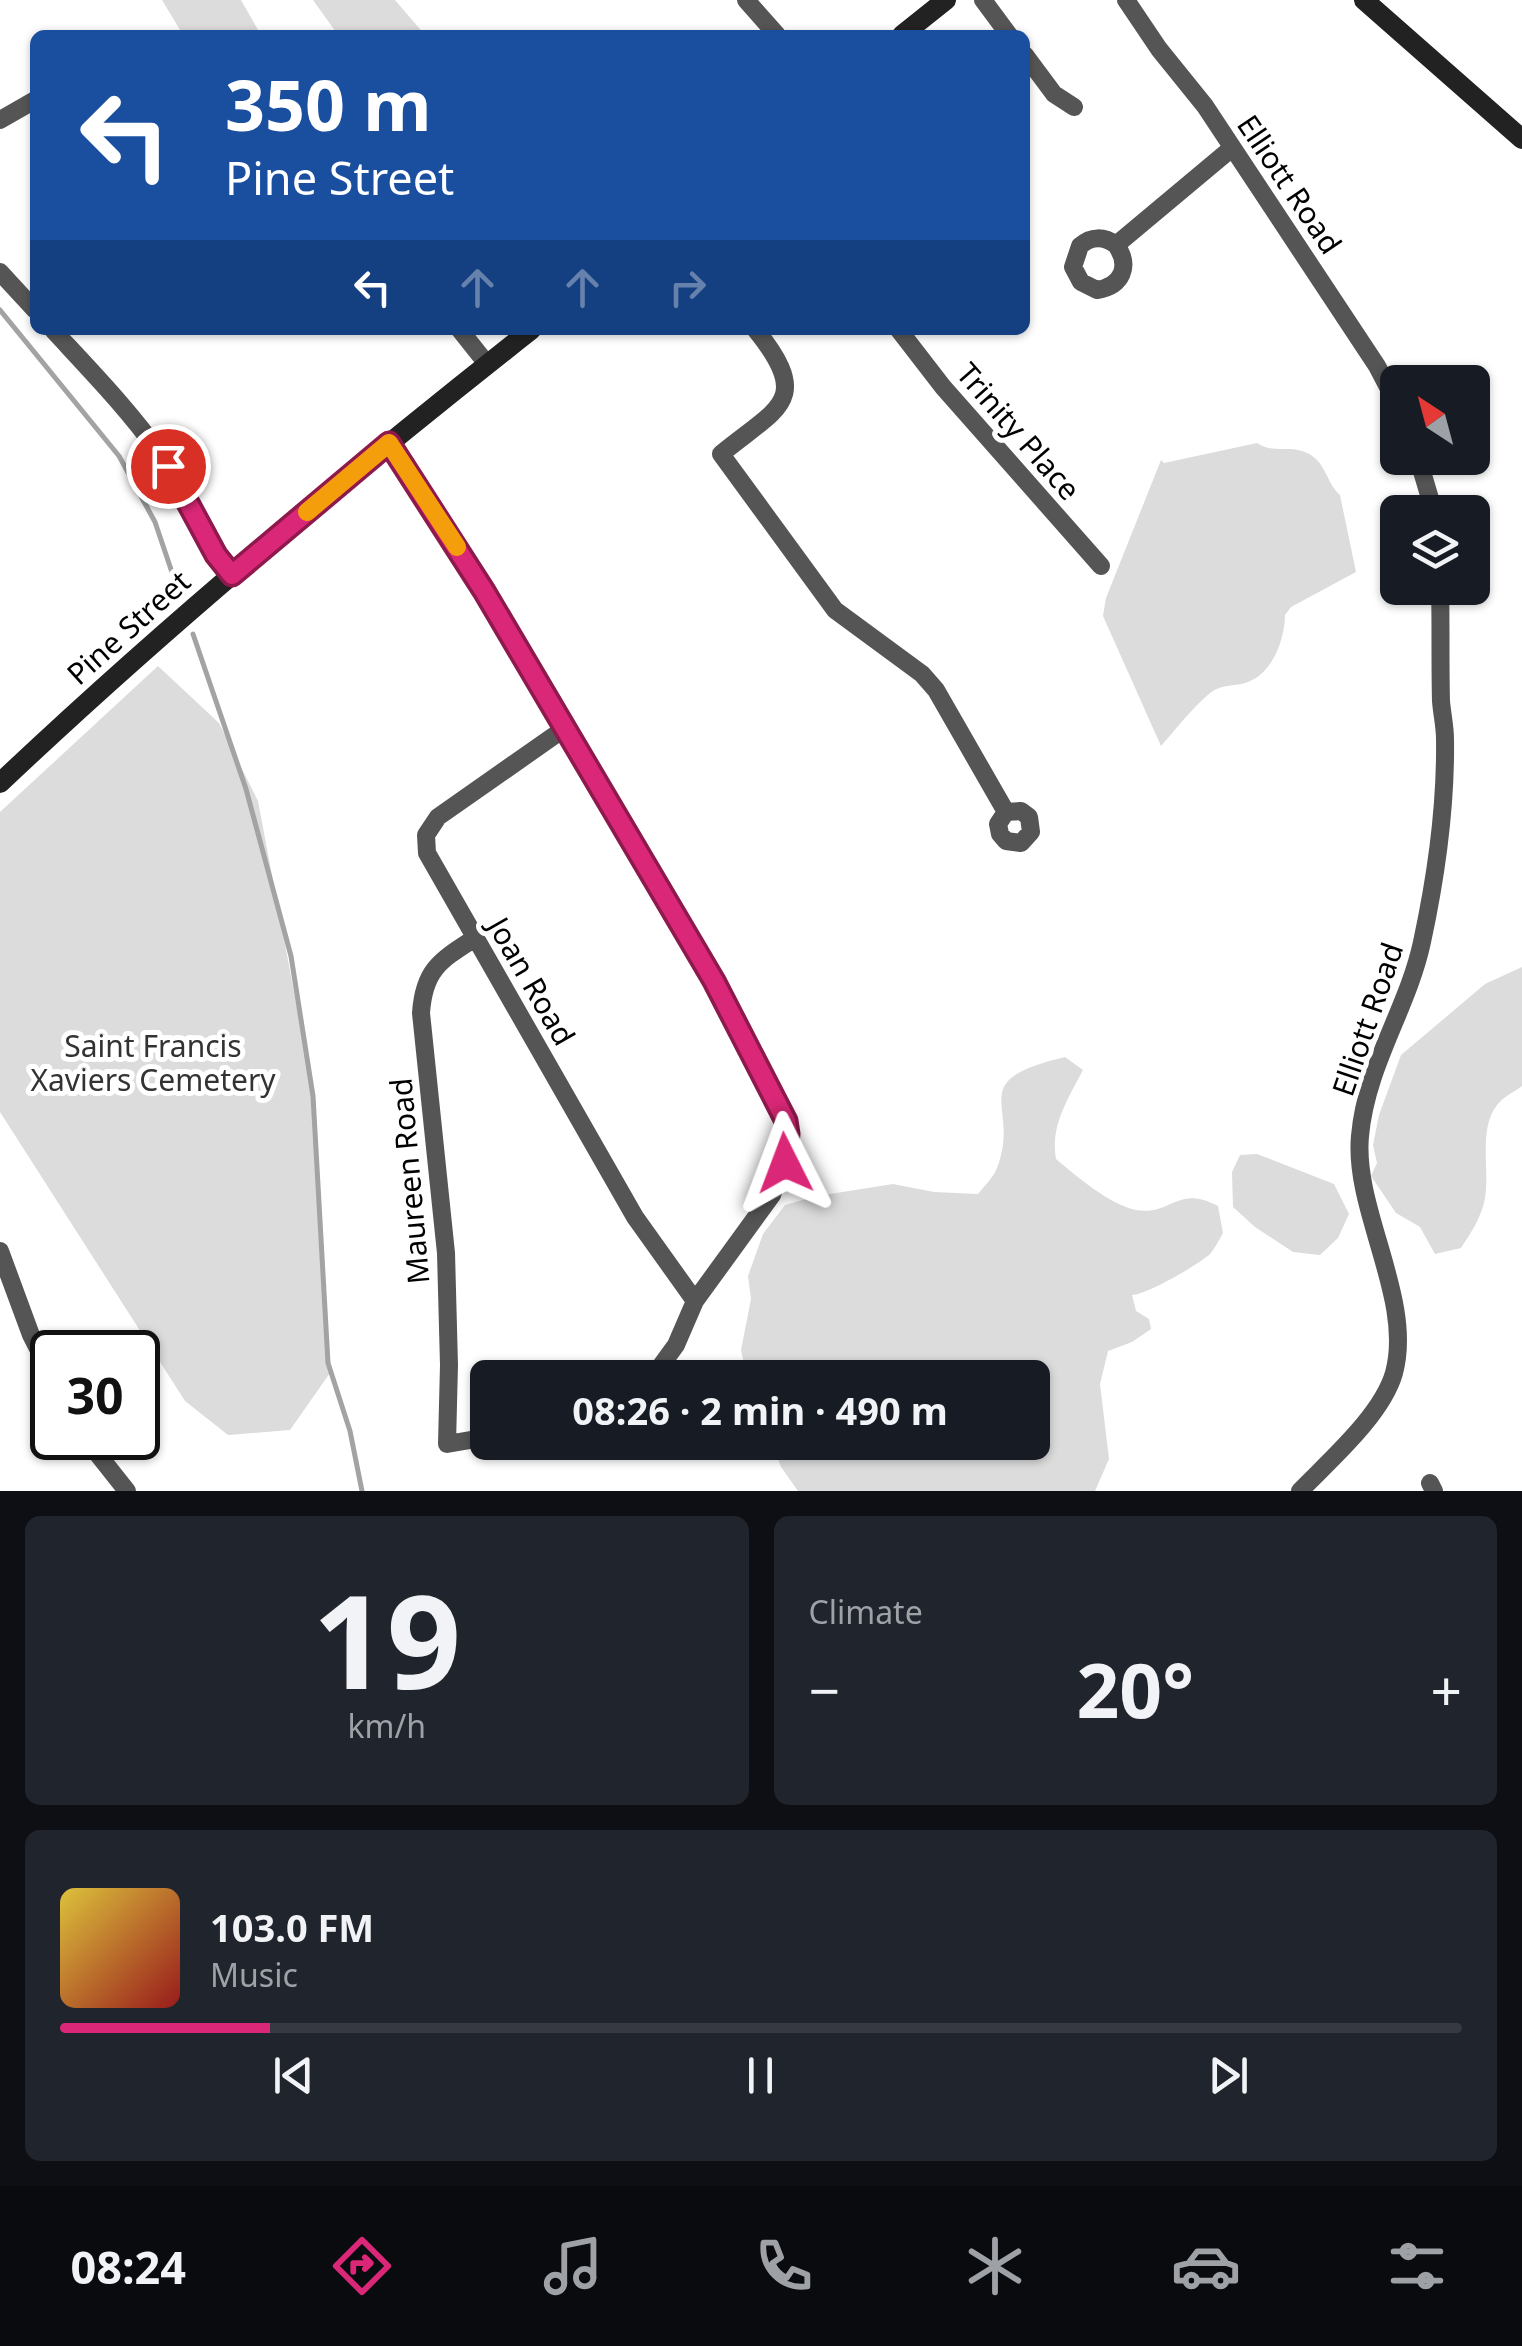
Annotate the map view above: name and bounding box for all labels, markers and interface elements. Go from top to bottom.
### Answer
text: 350 m [225,56,432,152]
icon: left [60,70,190,200]
street label: Elliott Road [1228,106,1352,262]
text: Pine Street [225,147,454,208]
icon: left [345,260,400,315]
icon: ahead [450,260,505,315]
icon: ahead [555,260,610,315]
icon: right [660,260,715,315]
street label: Trinity Place [948,354,1090,508]
north arrow [1380,365,1490,475]
map controls [1380,365,1490,605]
pin [126,424,211,509]
icon: arrive [141,439,196,494]
button: layers [1380,495,1490,605]
street label: Pine Street [57,560,199,693]
street label: Joan Road [477,907,585,1053]
street label: Elliott Road [1322,937,1412,1101]
park label: Saint Francis Xaviers Cemetery [30,1025,276,1100]
street label: Maureen Road [380,1076,438,1286]
position arrow [733,1111,837,1215]
speed limit sign: 30 [30,1330,160,1460]
text: 08:26 · 2 min · 490 m [572,1384,948,1436]
text: 19 [312,1550,461,1727]
text: Climate [809,1590,923,1633]
text: 20° [1076,1638,1194,1740]
text: − [809,1652,840,1727]
text: + [1431,1652,1462,1727]
text: km/h [347,1704,426,1747]
text: 103.0 FM [210,1901,374,1953]
text: Music [210,1953,298,1996]
icon: previous [266,2048,321,2103]
icon: pause [733,2048,788,2103]
icon: next [1201,2048,1256,2103]
icon: directions [327,2231,397,2301]
icon: music [538,2231,608,2301]
icon: phone [749,2231,819,2301]
icon: climate [960,2231,1030,2301]
icon: car [1171,2231,1241,2301]
icon: filters [1382,2231,1452,2301]
text: 08:24 [70,2236,186,2297]

